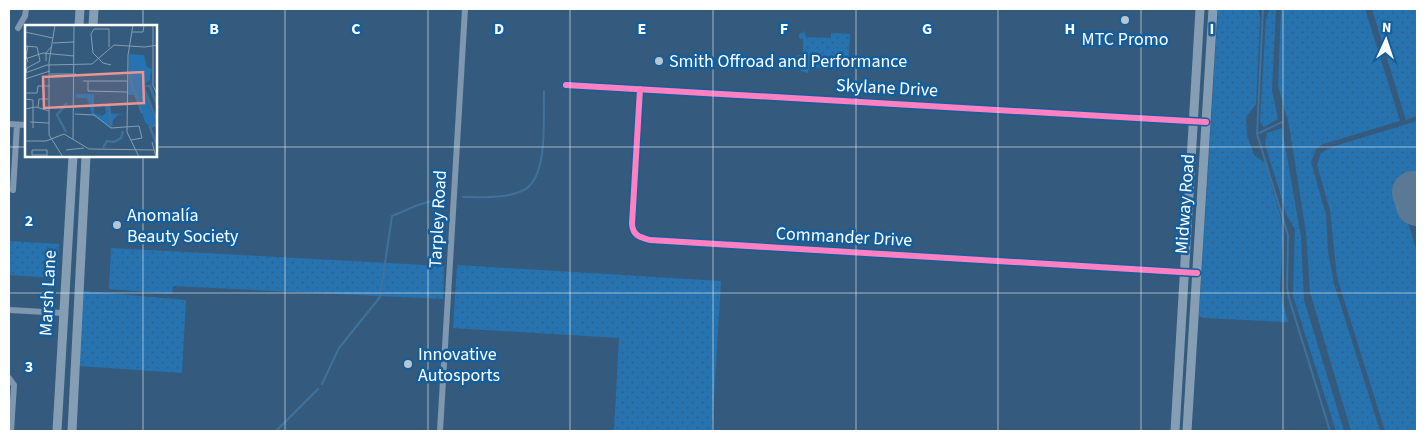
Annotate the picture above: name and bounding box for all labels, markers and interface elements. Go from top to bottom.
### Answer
marker: MTC Promo [1119,14,1131,26]
north arrow [1361,15,1411,65]
text: B [209,18,219,40]
text: C [351,18,361,40]
text: D [494,18,504,40]
text: E [638,18,646,40]
text: F [780,18,788,40]
text: G [922,18,932,40]
text: H [1065,18,1075,40]
text: I [1210,18,1214,40]
text: N [1381,18,1392,38]
inset map [25,25,158,158]
place label: MTC Promo [1082,27,1168,52]
place label: Smith Offroad and Performance [669,49,907,74]
marker: Smith Offroad and Performance [653,55,665,67]
street label: Skylane Drive [835,73,939,103]
street label: Midway Road [1169,153,1201,255]
street label: Tarpley Road [423,169,453,269]
place label: Anomalía Beauty Society [127,203,239,249]
text: 2 [25,210,33,232]
marker: Anomalía Beauty Society [111,219,123,231]
street label: Commander Drive [775,221,913,253]
street label: Marsh Lane [33,249,63,337]
place label: Innovative Autosports [418,342,500,388]
text: 3 [25,356,33,378]
marker: Innovative Autosports [402,358,414,370]

